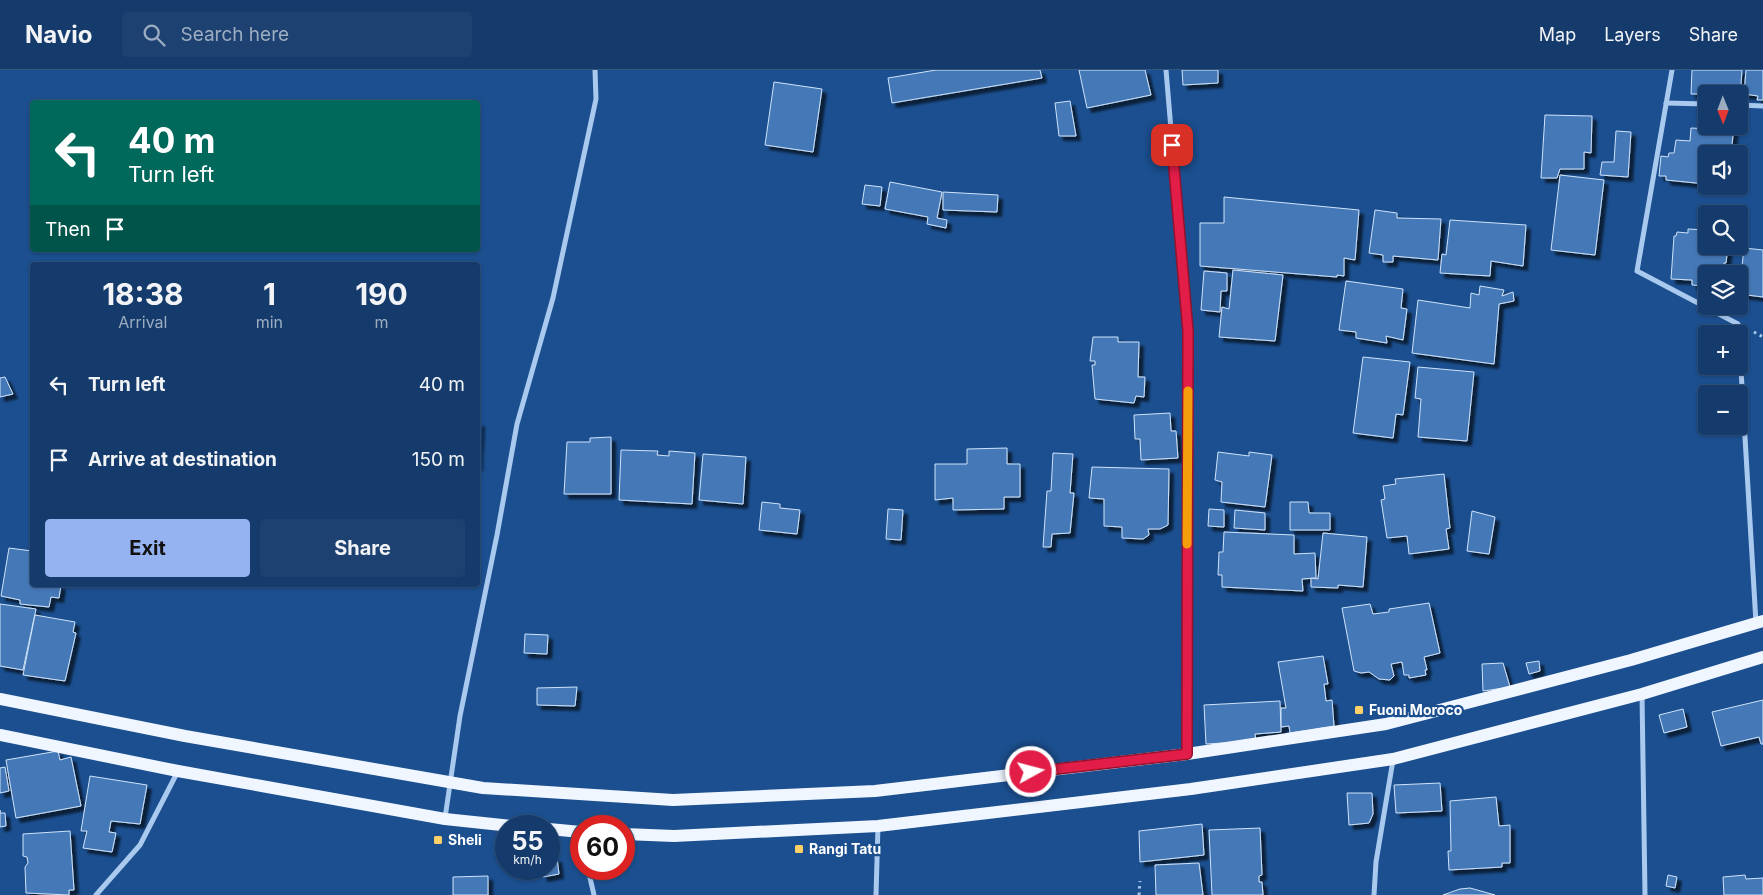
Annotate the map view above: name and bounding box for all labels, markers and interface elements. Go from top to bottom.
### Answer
search box [122,12,472,57]
text: Navio [25,20,92,49]
icon: search [140,21,168,49]
text: Search here [180,23,289,46]
text: Map [1539,24,1576,45]
text: Layers [1604,24,1661,45]
text: Share [1689,24,1738,45]
north arrow [1698,85,1748,135]
map controls [1698,85,1748,435]
text: 40 m [128,119,216,161]
icon: left [45,120,110,185]
pin [1151,124,1193,166]
icon: arrive [1158,131,1186,159]
button: sound [1698,145,1748,195]
text: Turn left [128,161,214,187]
button: search [1698,205,1748,255]
icon: arrive [101,215,129,243]
text: Then [45,218,91,241]
button: layers [1698,265,1748,315]
text: 18:38 [102,276,184,312]
text: 1 [263,276,276,312]
text: 190 [355,276,408,312]
text: Arrival [118,312,167,332]
text: min [256,312,283,332]
text: m [375,312,389,332]
button: + [1698,325,1748,375]
icon: left [45,371,73,399]
text: Turn left [88,373,166,396]
text: 40 m [419,373,465,396]
button: − [1698,385,1748,435]
icon: arrive [45,446,73,474]
text: Arrive at destination [88,448,277,471]
text: 150 m [412,448,465,471]
button: Exit [45,519,250,577]
button: Share [260,519,465,577]
place label: Fuoni Moroco [1369,701,1463,718]
marker: Fuoni Moroco [1353,704,1365,716]
position arrow [1004,745,1056,797]
speed limit sign: 60 [570,815,635,880]
text: 55 [512,826,543,856]
place label: Sheli [448,831,482,848]
marker: Sheli [432,834,444,846]
place label: Rangi Tatu [809,840,881,857]
marker: Rangi Tatu [793,843,805,855]
text: km/h [513,852,542,867]

